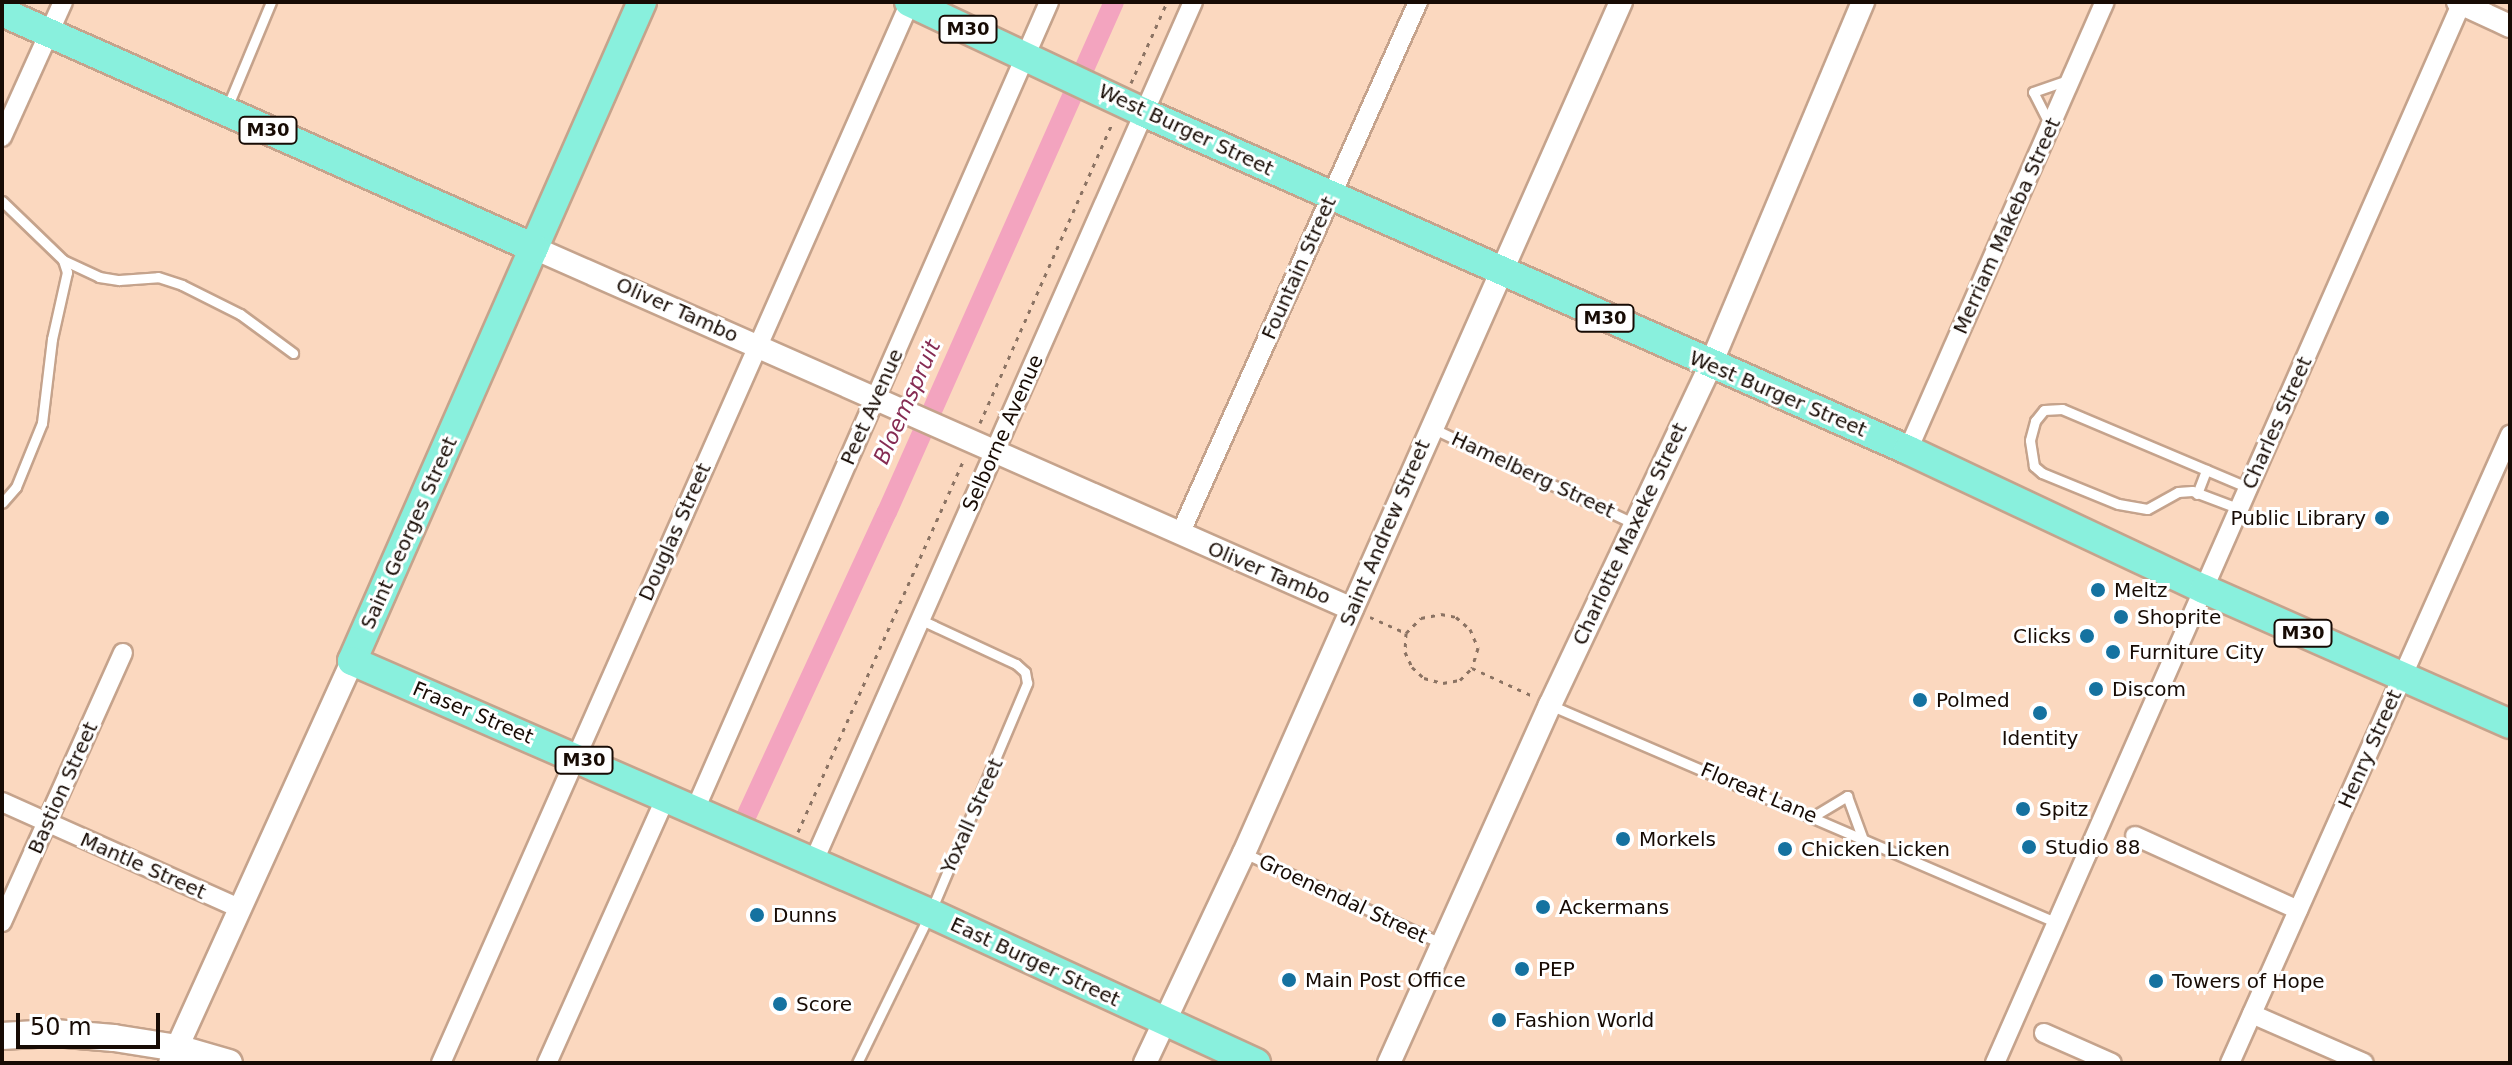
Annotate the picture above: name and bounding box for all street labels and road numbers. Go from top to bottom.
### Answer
road number: M30 [938,15,998,43]
street label: West Burger Street [1095,79,1277,181]
street label: Merriam Makeba Street [1948,114,2066,338]
road number: M30 [238,116,298,144]
street label: Fountain Street [1257,193,1341,343]
street label: Oliver Tambo [612,272,742,348]
road number: M30 [1575,304,1635,332]
street label: Peet Avenue [836,345,908,469]
street label: West Burger Street [1686,346,1870,442]
street label: Selborne Avenue [958,351,1048,515]
street label: Charles Street [2237,353,2317,493]
street label: Charlotte Maxeke Street [1568,419,1692,649]
street label: Hamelberg Street [1448,427,1618,523]
street label: Saint Georges Street [356,433,462,633]
street label: Saint Andrew Street [1335,436,1435,630]
street label: Douglas Street [634,459,716,605]
street label: Oliver Tambo [1204,536,1334,610]
road number: M30 [2273,619,2333,647]
street label: Fraser Street [409,677,537,749]
street label: Henry Street [2333,686,2407,812]
street label: Bastion Street [23,718,103,858]
road number: M30 [554,746,614,774]
street label: Yoxall Street [936,755,1008,877]
street label: Floreat Lane [1697,758,1821,828]
street label: Mantle Street [76,828,210,904]
street label: Groenendal Street [1255,849,1431,949]
street label: East Burger Street [946,912,1124,1012]

